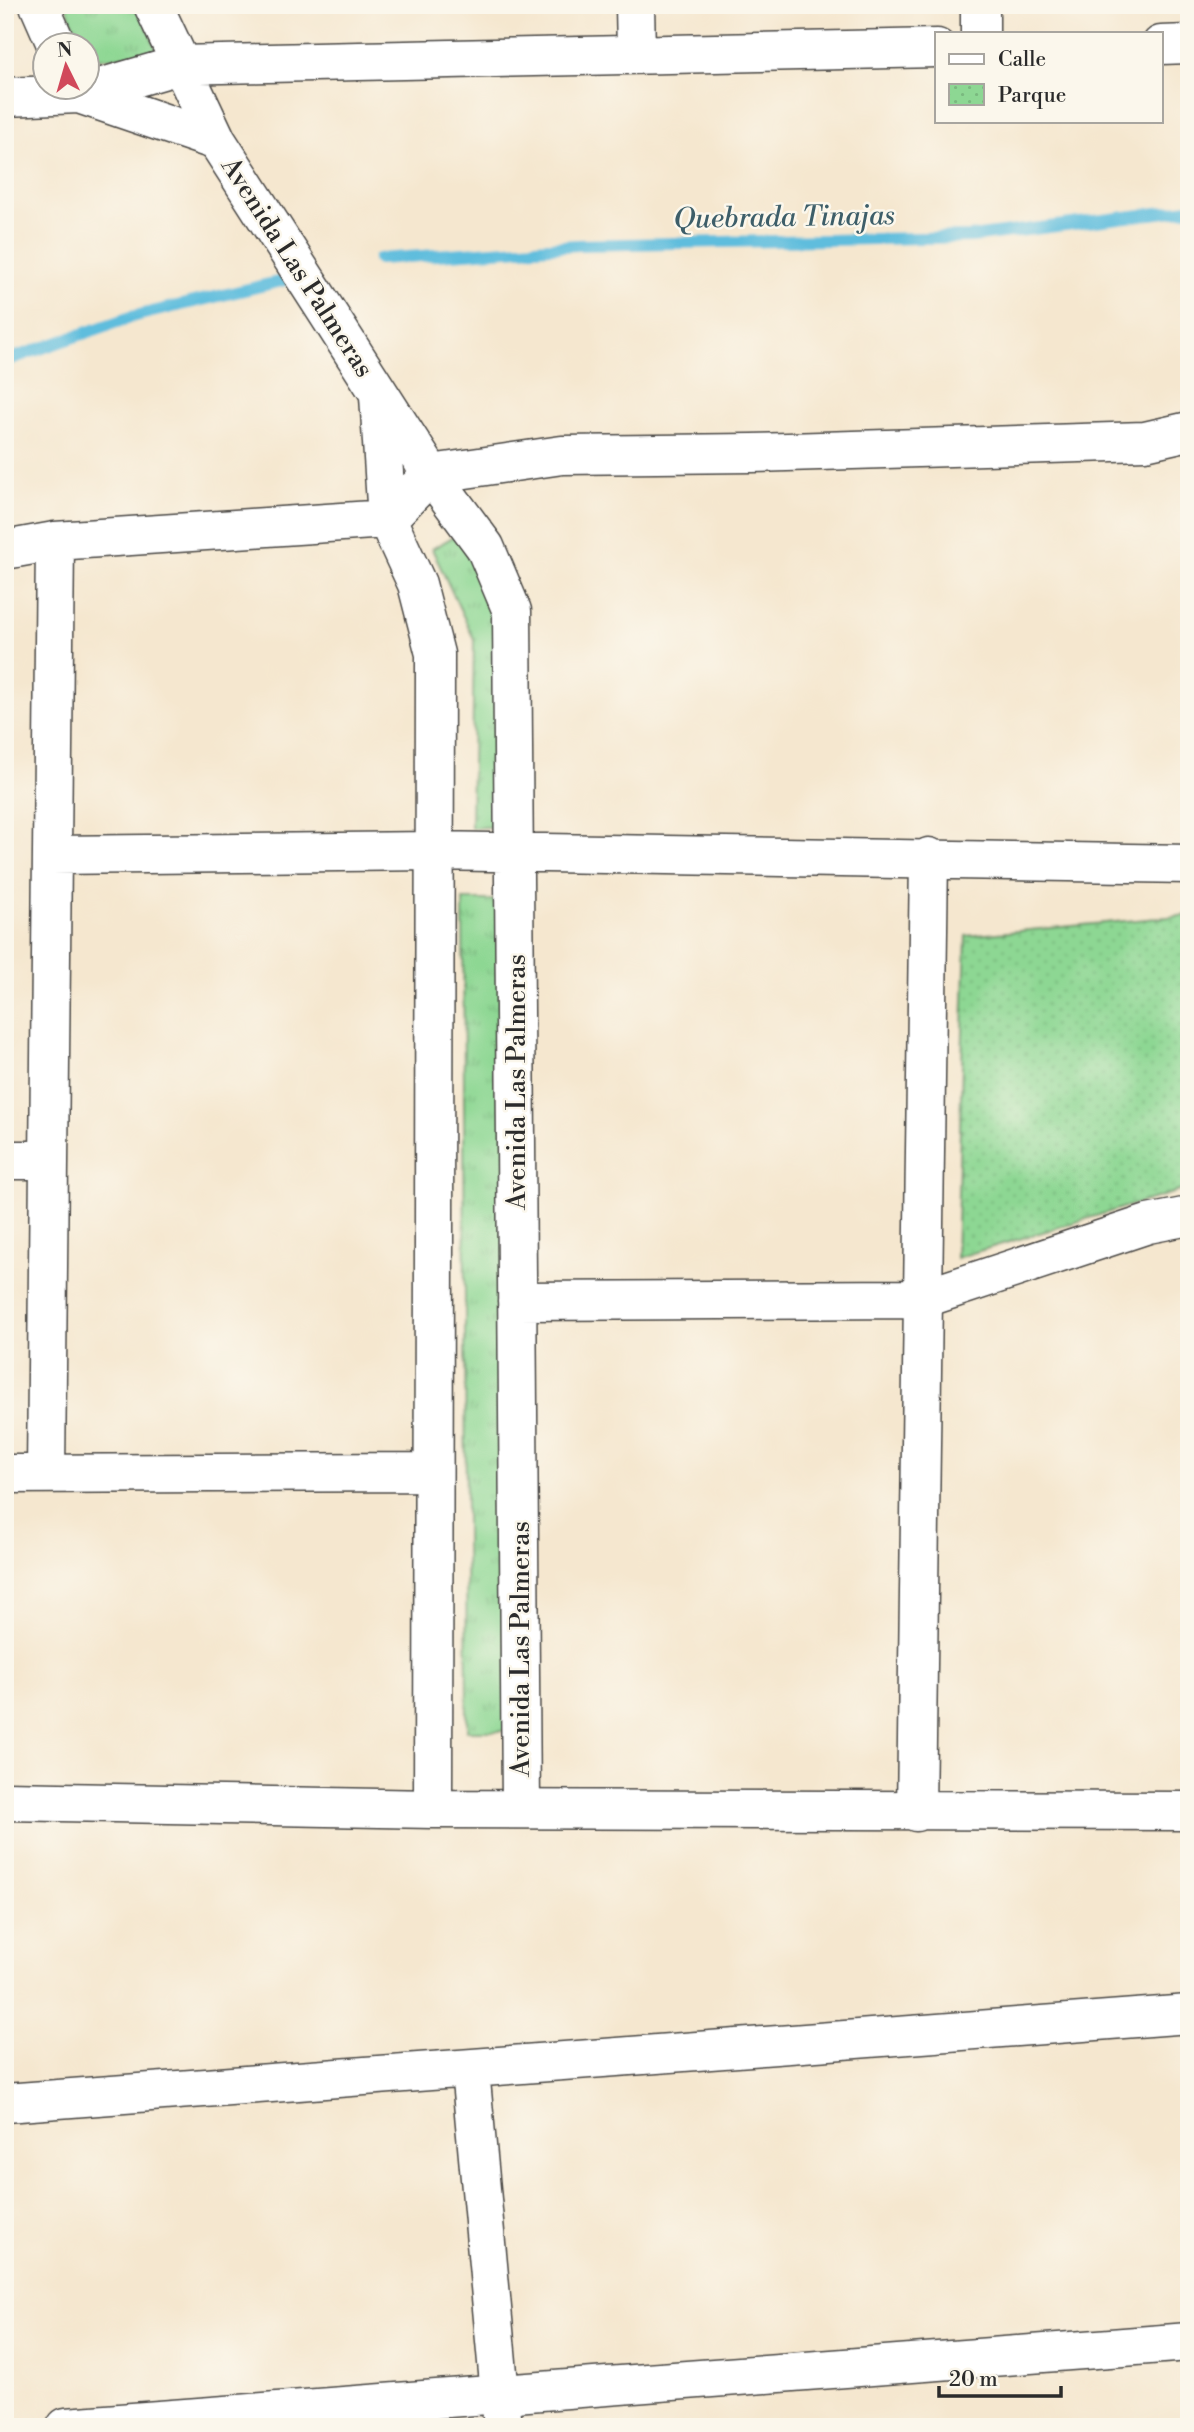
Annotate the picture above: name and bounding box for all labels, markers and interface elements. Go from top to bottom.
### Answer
north arrow [32,32,102,102]
legend [935,32,1162,122]
text: N [56,37,73,63]
text: Calle [998,47,1046,73]
text: Parque [998,83,1066,109]
street label: Avenida Las Palmeras [214,151,380,383]
water label: Quebrada Tinajas [673,198,895,237]
street label: Avenida Las Palmeras [501,954,533,1211]
street label: Avenida Las Palmeras [505,1521,537,1778]
scale bar [939,2355,1061,2399]
text: 20 m [949,2367,998,2393]

